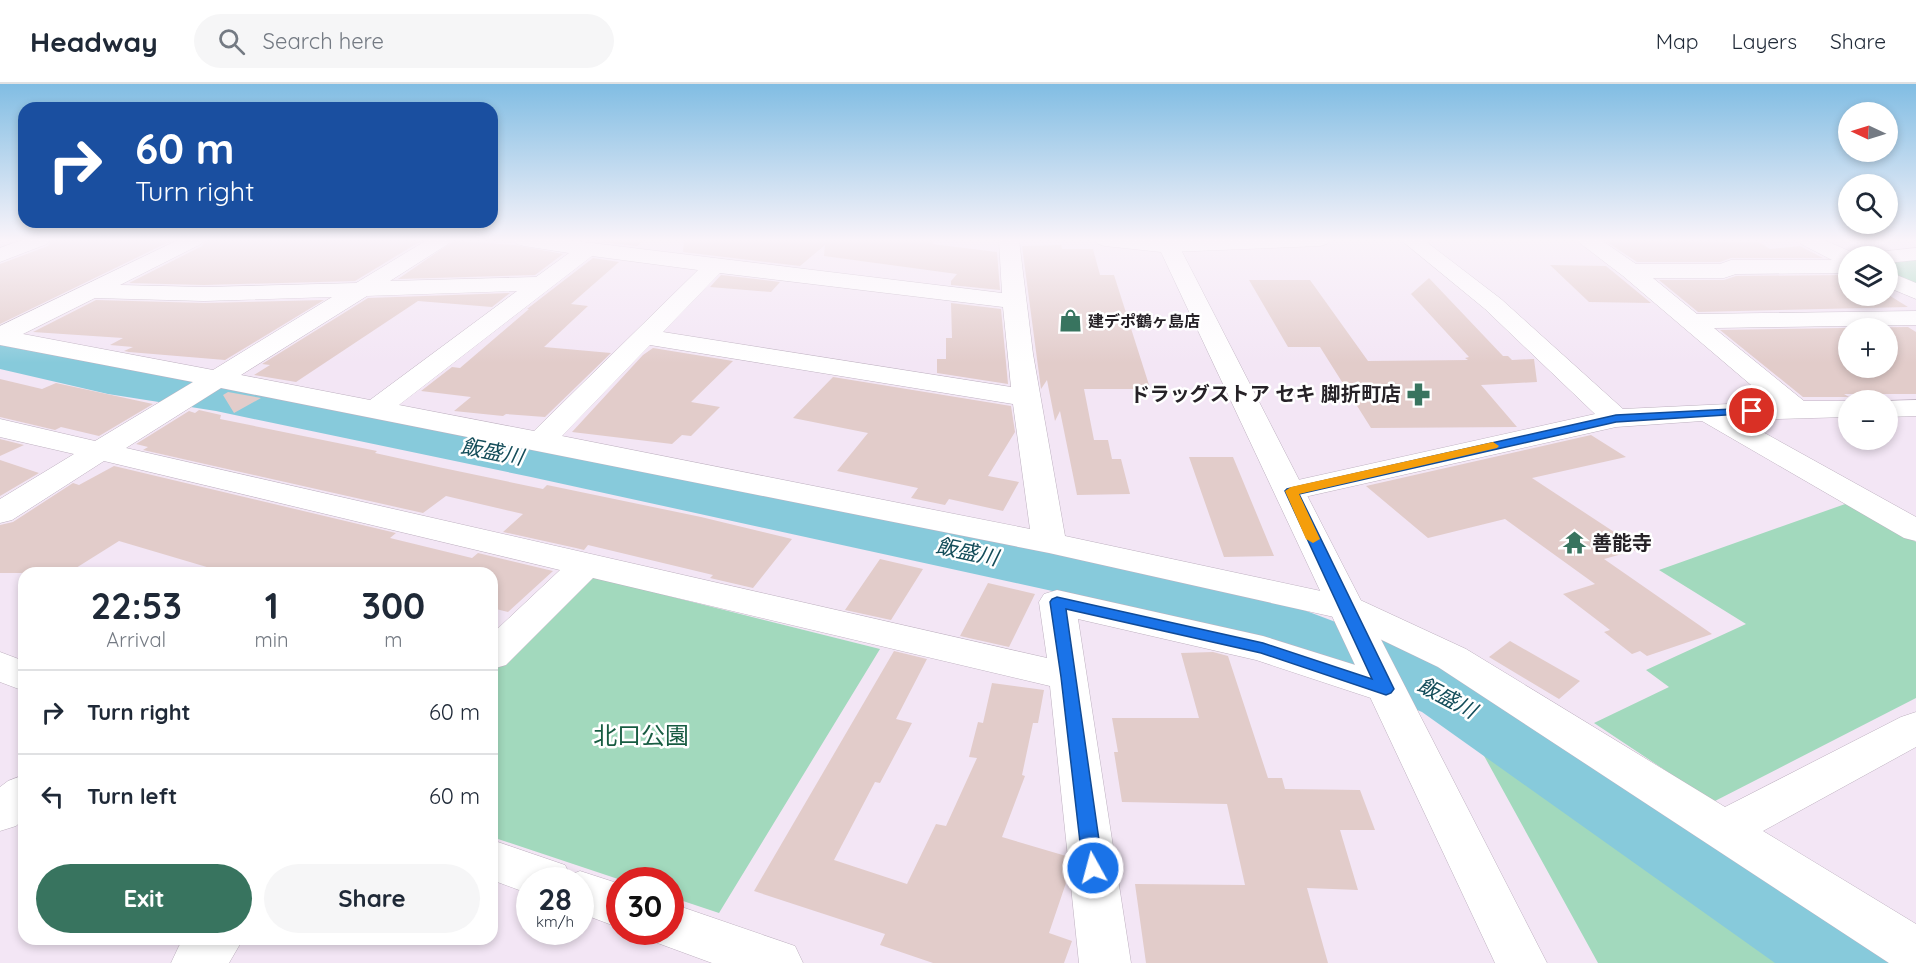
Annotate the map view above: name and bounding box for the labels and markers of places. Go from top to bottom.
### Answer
shop icon: 建デポ鶴ヶ島店 [1057,308,1083,334]
place label: 建デポ鶴ヶ島店 [1088,311,1200,331]
place label: ドラッグストア セキ 脚折町店 [1130,381,1401,406]
pharmacy icon: ドラッグストア セキ 脚折町店 [1406,381,1432,407]
pin [1726,385,1777,436]
temple icon: 善能寺 [1561,530,1587,556]
place label: 善能寺 [1592,530,1652,555]

